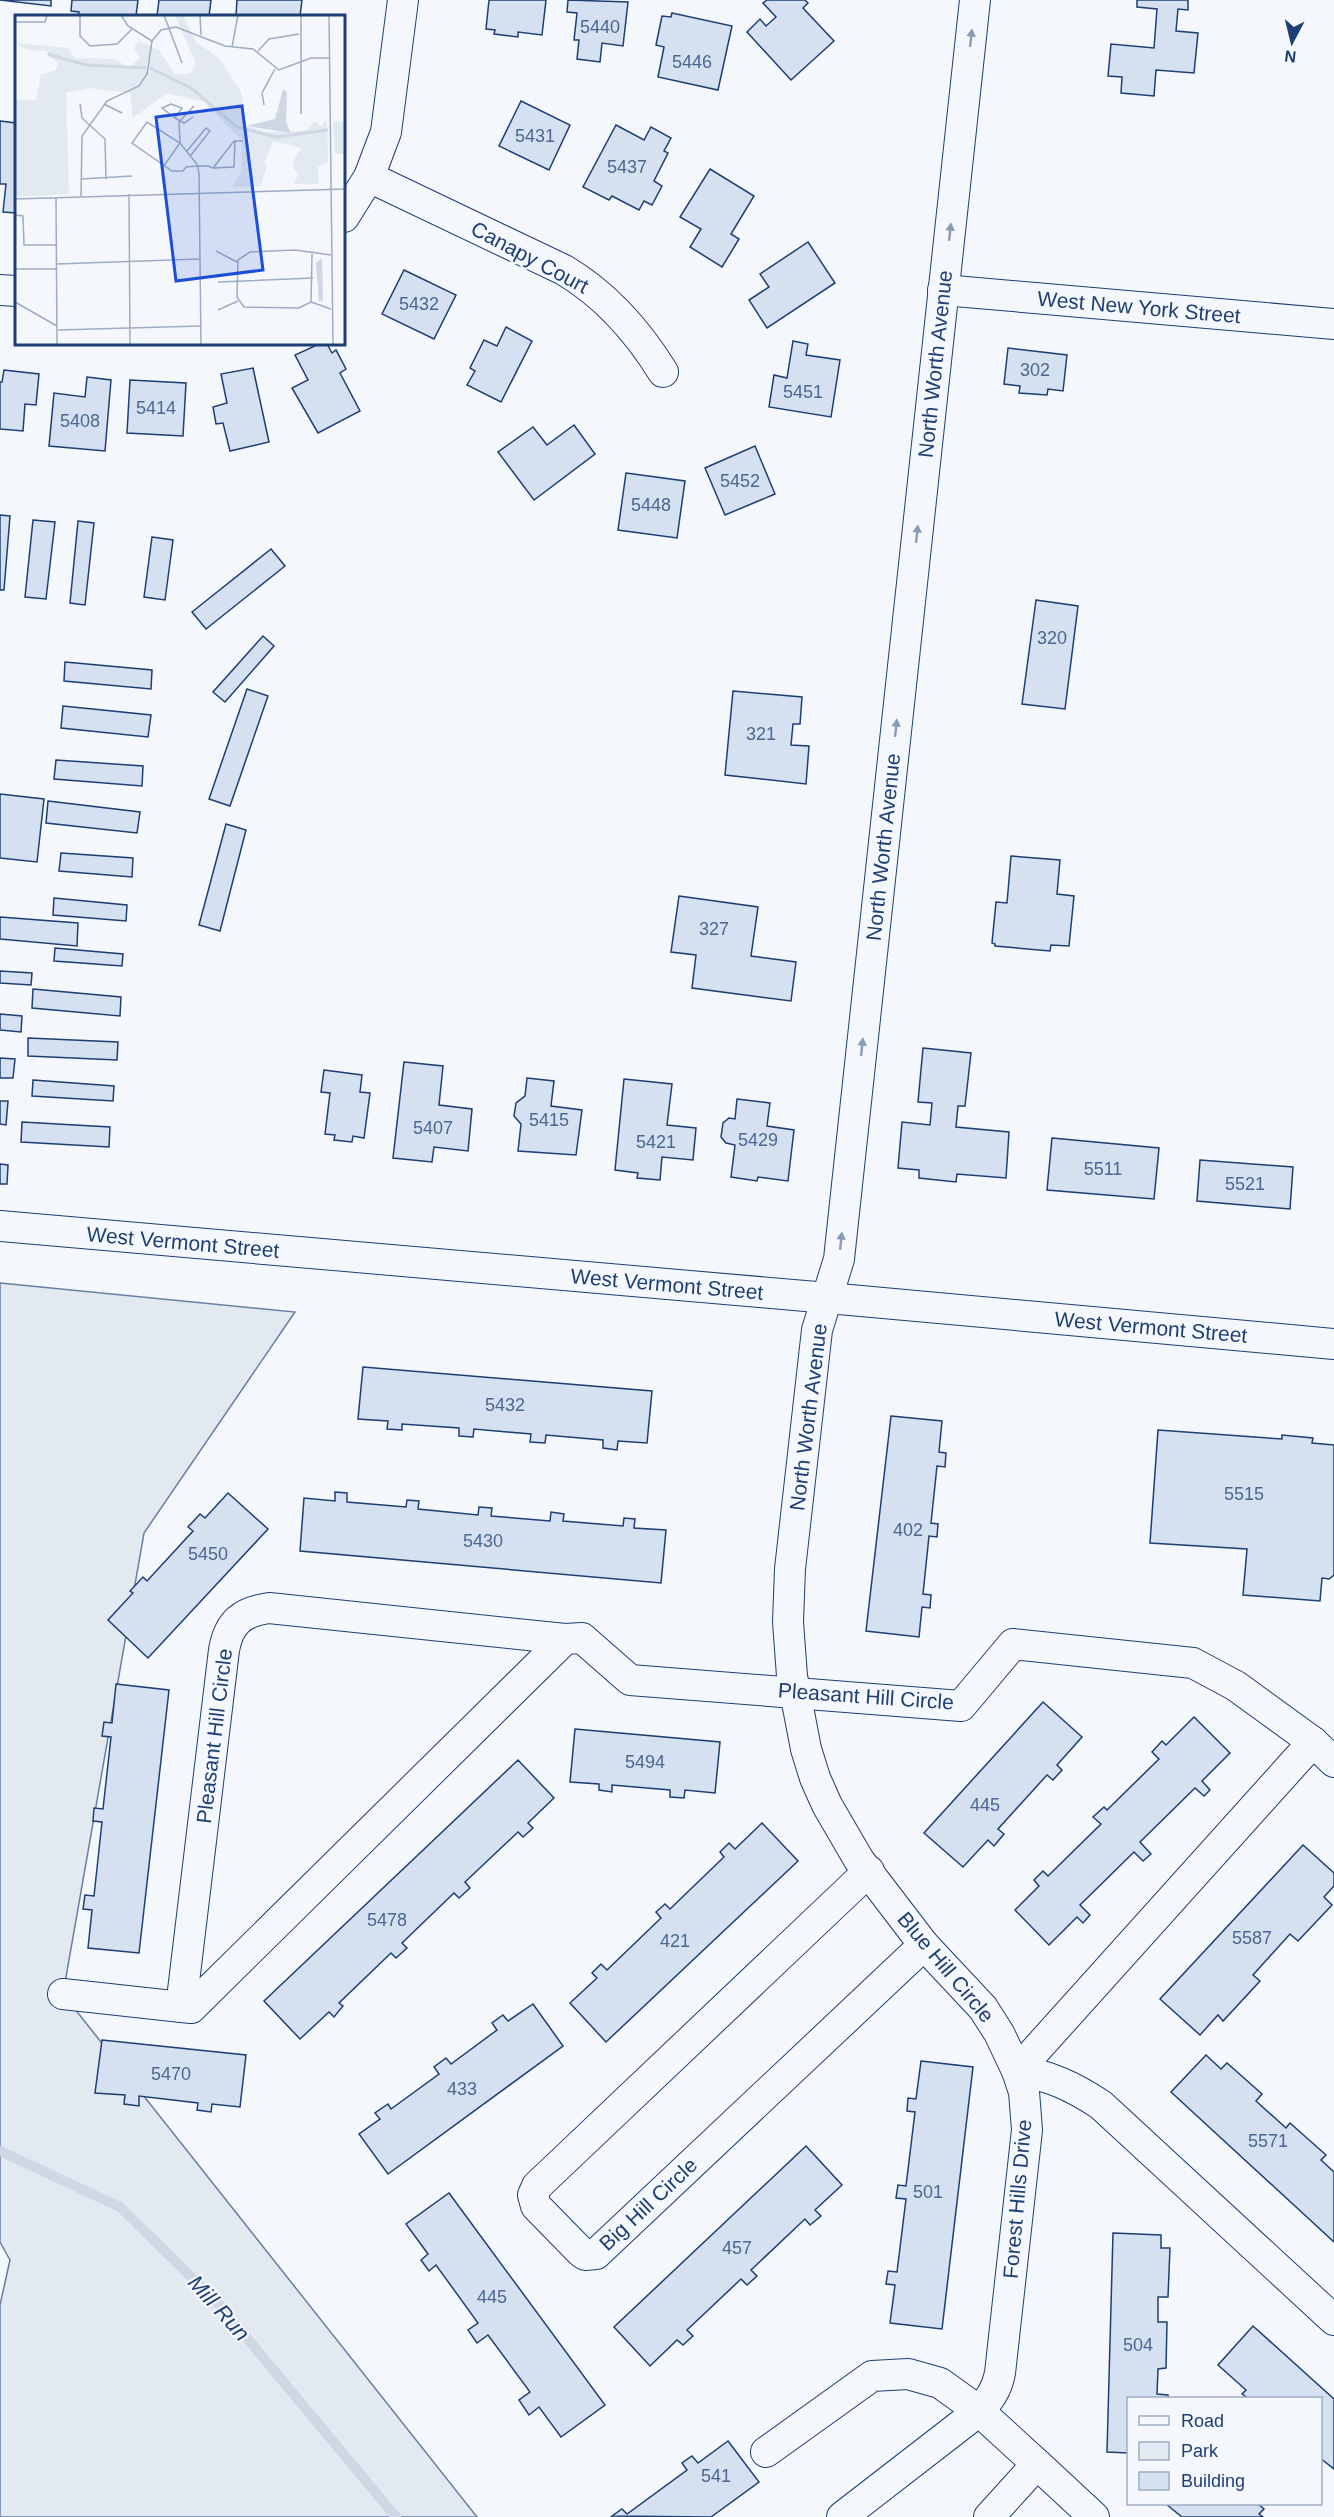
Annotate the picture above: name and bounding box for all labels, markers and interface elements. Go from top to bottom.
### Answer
north arrow [1262,12,1322,72]
inset map [15,15,345,345]
house number: 5440 [580,17,620,37]
one-way arrow [966,29,976,48]
text: N [1283,47,1297,66]
house number: 5446 [672,52,712,72]
house number: 5431 [515,126,555,146]
house number: 5437 [607,157,647,177]
street label: Canapy Court [467,216,593,298]
one-way arrow [945,223,954,242]
street label: North Worth Avenue [914,269,956,459]
street label: West New York Street [1036,287,1242,327]
house number: 5432 [399,294,439,314]
house number: 302 [1020,360,1050,380]
house number: 5451 [783,382,823,402]
house number: 5414 [136,398,176,418]
house number: 5408 [60,411,100,431]
house number: 5452 [720,471,760,491]
house number: 5448 [631,495,671,515]
one-way arrow [912,524,922,543]
house number: 320 [1037,628,1067,648]
one-way arrow [891,718,901,737]
house number: 321 [746,724,776,744]
street label: North Worth Avenue [862,752,904,942]
house number: 327 [699,919,729,939]
one-way arrow [857,1037,867,1056]
house number: 5415 [529,1110,569,1130]
house number: 5407 [413,1118,453,1138]
house number: 5429 [738,1130,778,1150]
house number: 5421 [636,1132,676,1152]
house number: 5511 [1084,1159,1122,1179]
house number: 5521 [1225,1174,1265,1194]
street label: West Vermont Street [86,1222,280,1262]
one-way arrow [836,1231,846,1250]
street label: West Vermont Street [570,1264,764,1304]
street label: West Vermont Street [1054,1307,1248,1347]
street label: North Worth Avenue [785,1322,831,1512]
house number: 5432 [485,1395,525,1415]
house number: 5515 [1224,1484,1264,1504]
house number: 402 [893,1520,923,1540]
house number: 5430 [463,1531,503,1551]
house number: 5450 [188,1544,228,1564]
street label: Pleasant Hill Circle [192,1647,236,1825]
street label: Pleasant Hill Circle [777,1678,955,1714]
house number: 5494 [625,1752,665,1772]
house number: 445 [970,1795,1000,1815]
street label: Blue Hill Circle [893,1907,999,2027]
house number: 5478 [367,1910,407,1930]
house number: 5587 [1232,1928,1272,1948]
house number: 421 [660,1931,690,1951]
house number: 5470 [151,2064,191,2084]
house number: 433 [447,2079,477,2099]
street label: Forest Hills Drive [999,2118,1035,2280]
house number: 5571 [1248,2131,1288,2151]
street label: Big Hill Circle [594,2153,702,2255]
house number: 501 [913,2182,943,2202]
house number: 457 [722,2238,752,2258]
water label: Mill Run [183,2270,255,2346]
house number: 445 [477,2287,507,2307]
house number: 504 [1123,2335,1153,2355]
legend [1127,2397,1322,2505]
text: Road [1181,2411,1224,2431]
text: Park [1181,2441,1219,2461]
house number: 541 [701,2466,731,2486]
text: Building [1181,2471,1245,2491]

